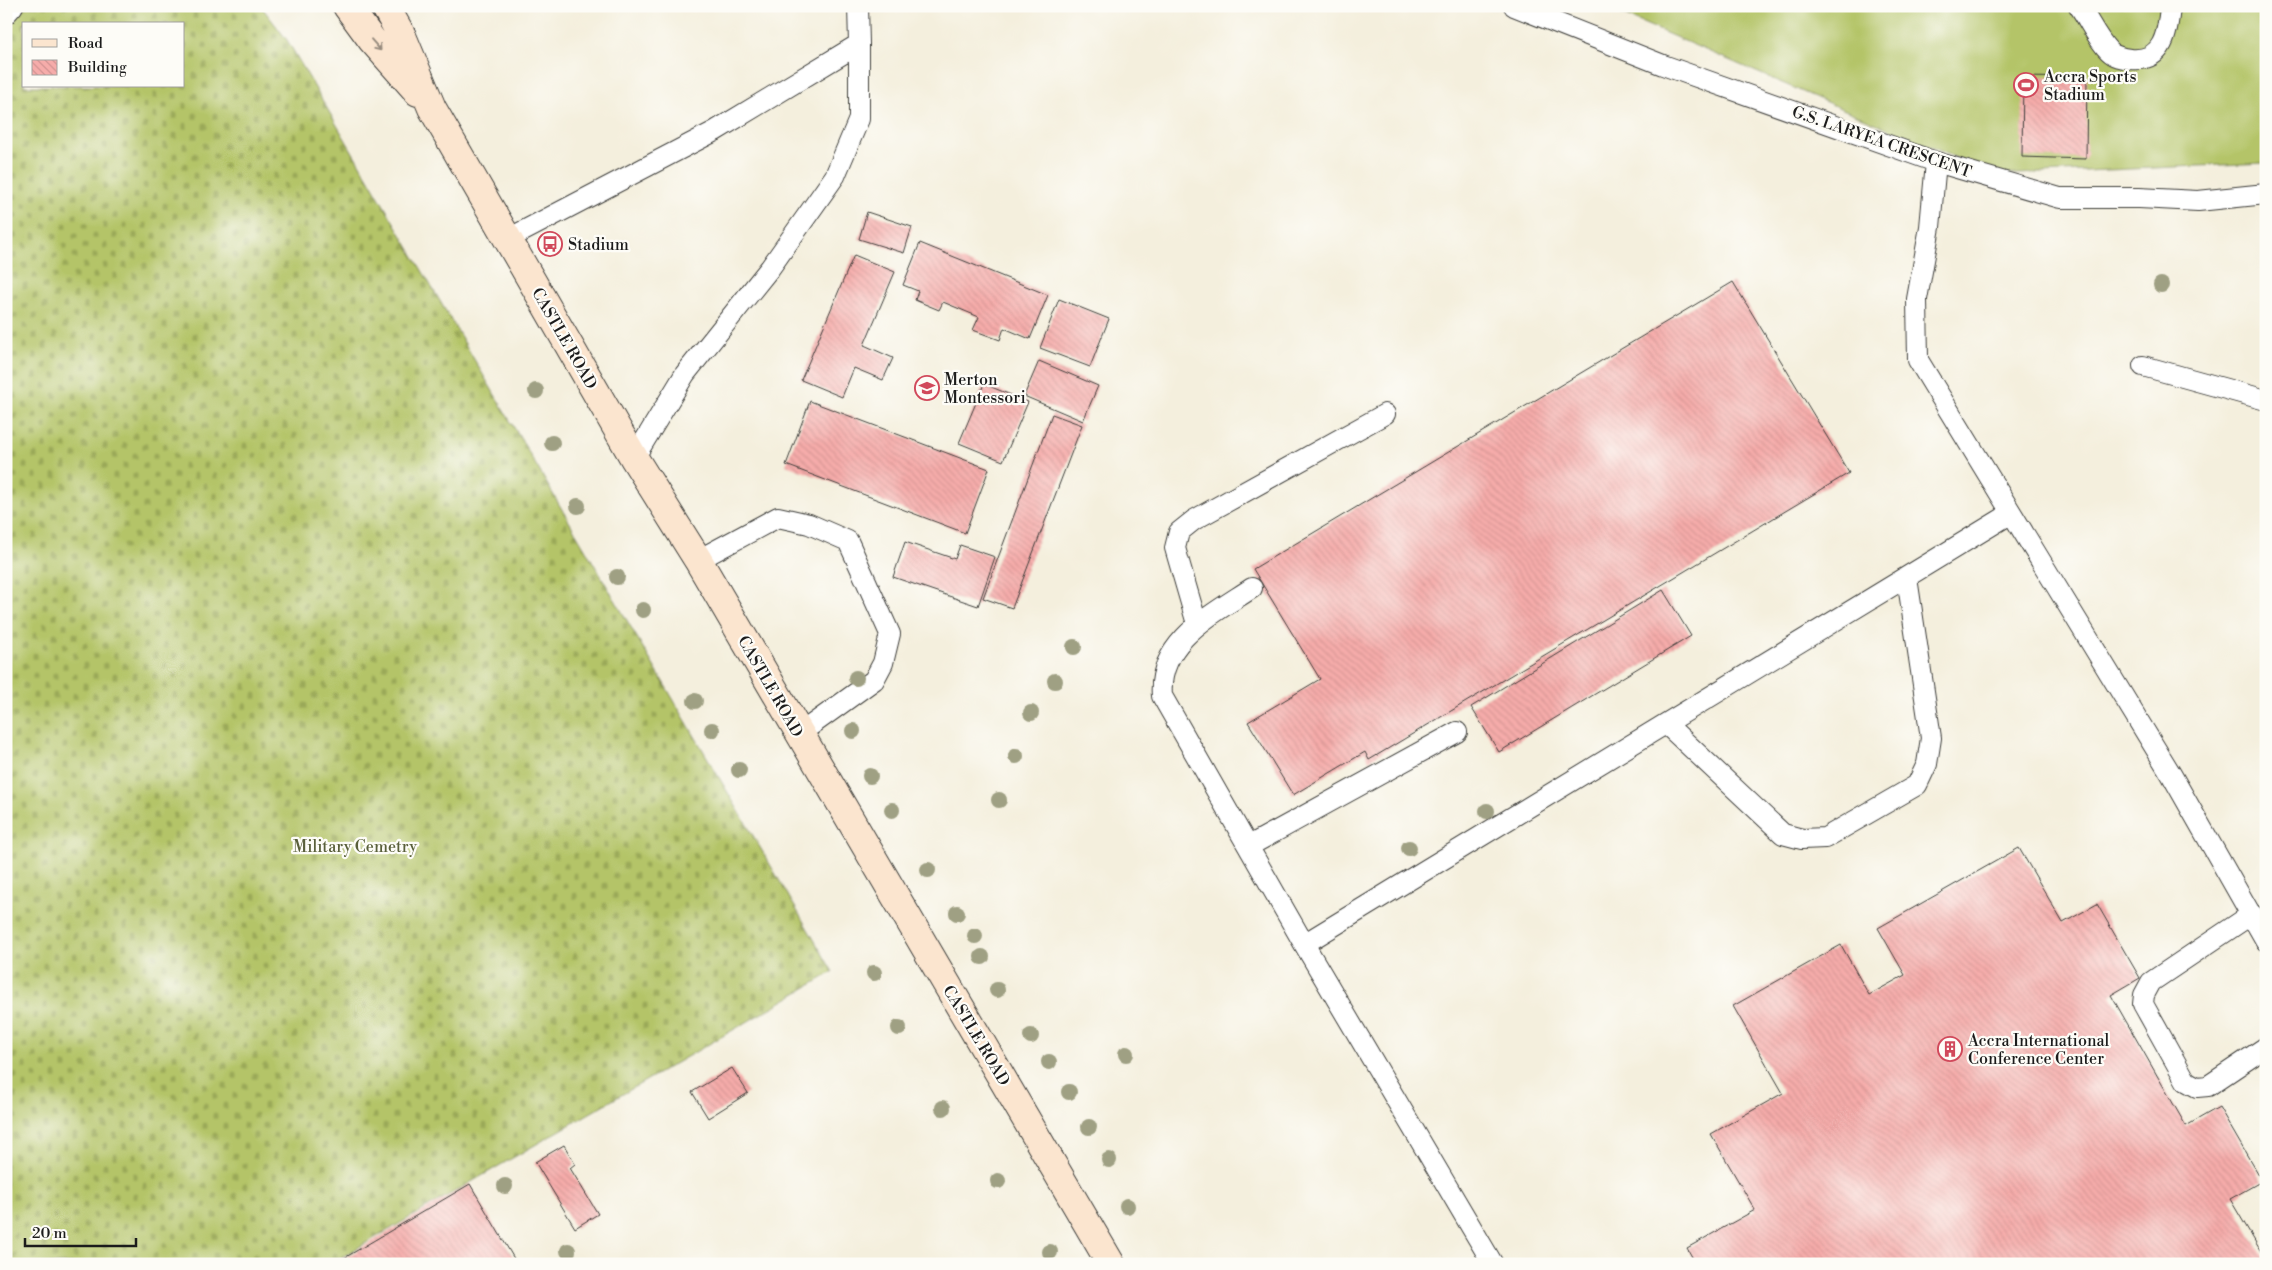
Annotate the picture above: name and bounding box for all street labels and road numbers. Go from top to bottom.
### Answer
street label: G.S. LARYEA CRESCENT [1789,102,1974,182]
street label: CASTLE ROAD [527,284,601,393]
street label: CASTLE ROAD [733,632,807,741]
street label: CASTLE ROAD [938,982,1014,1089]

